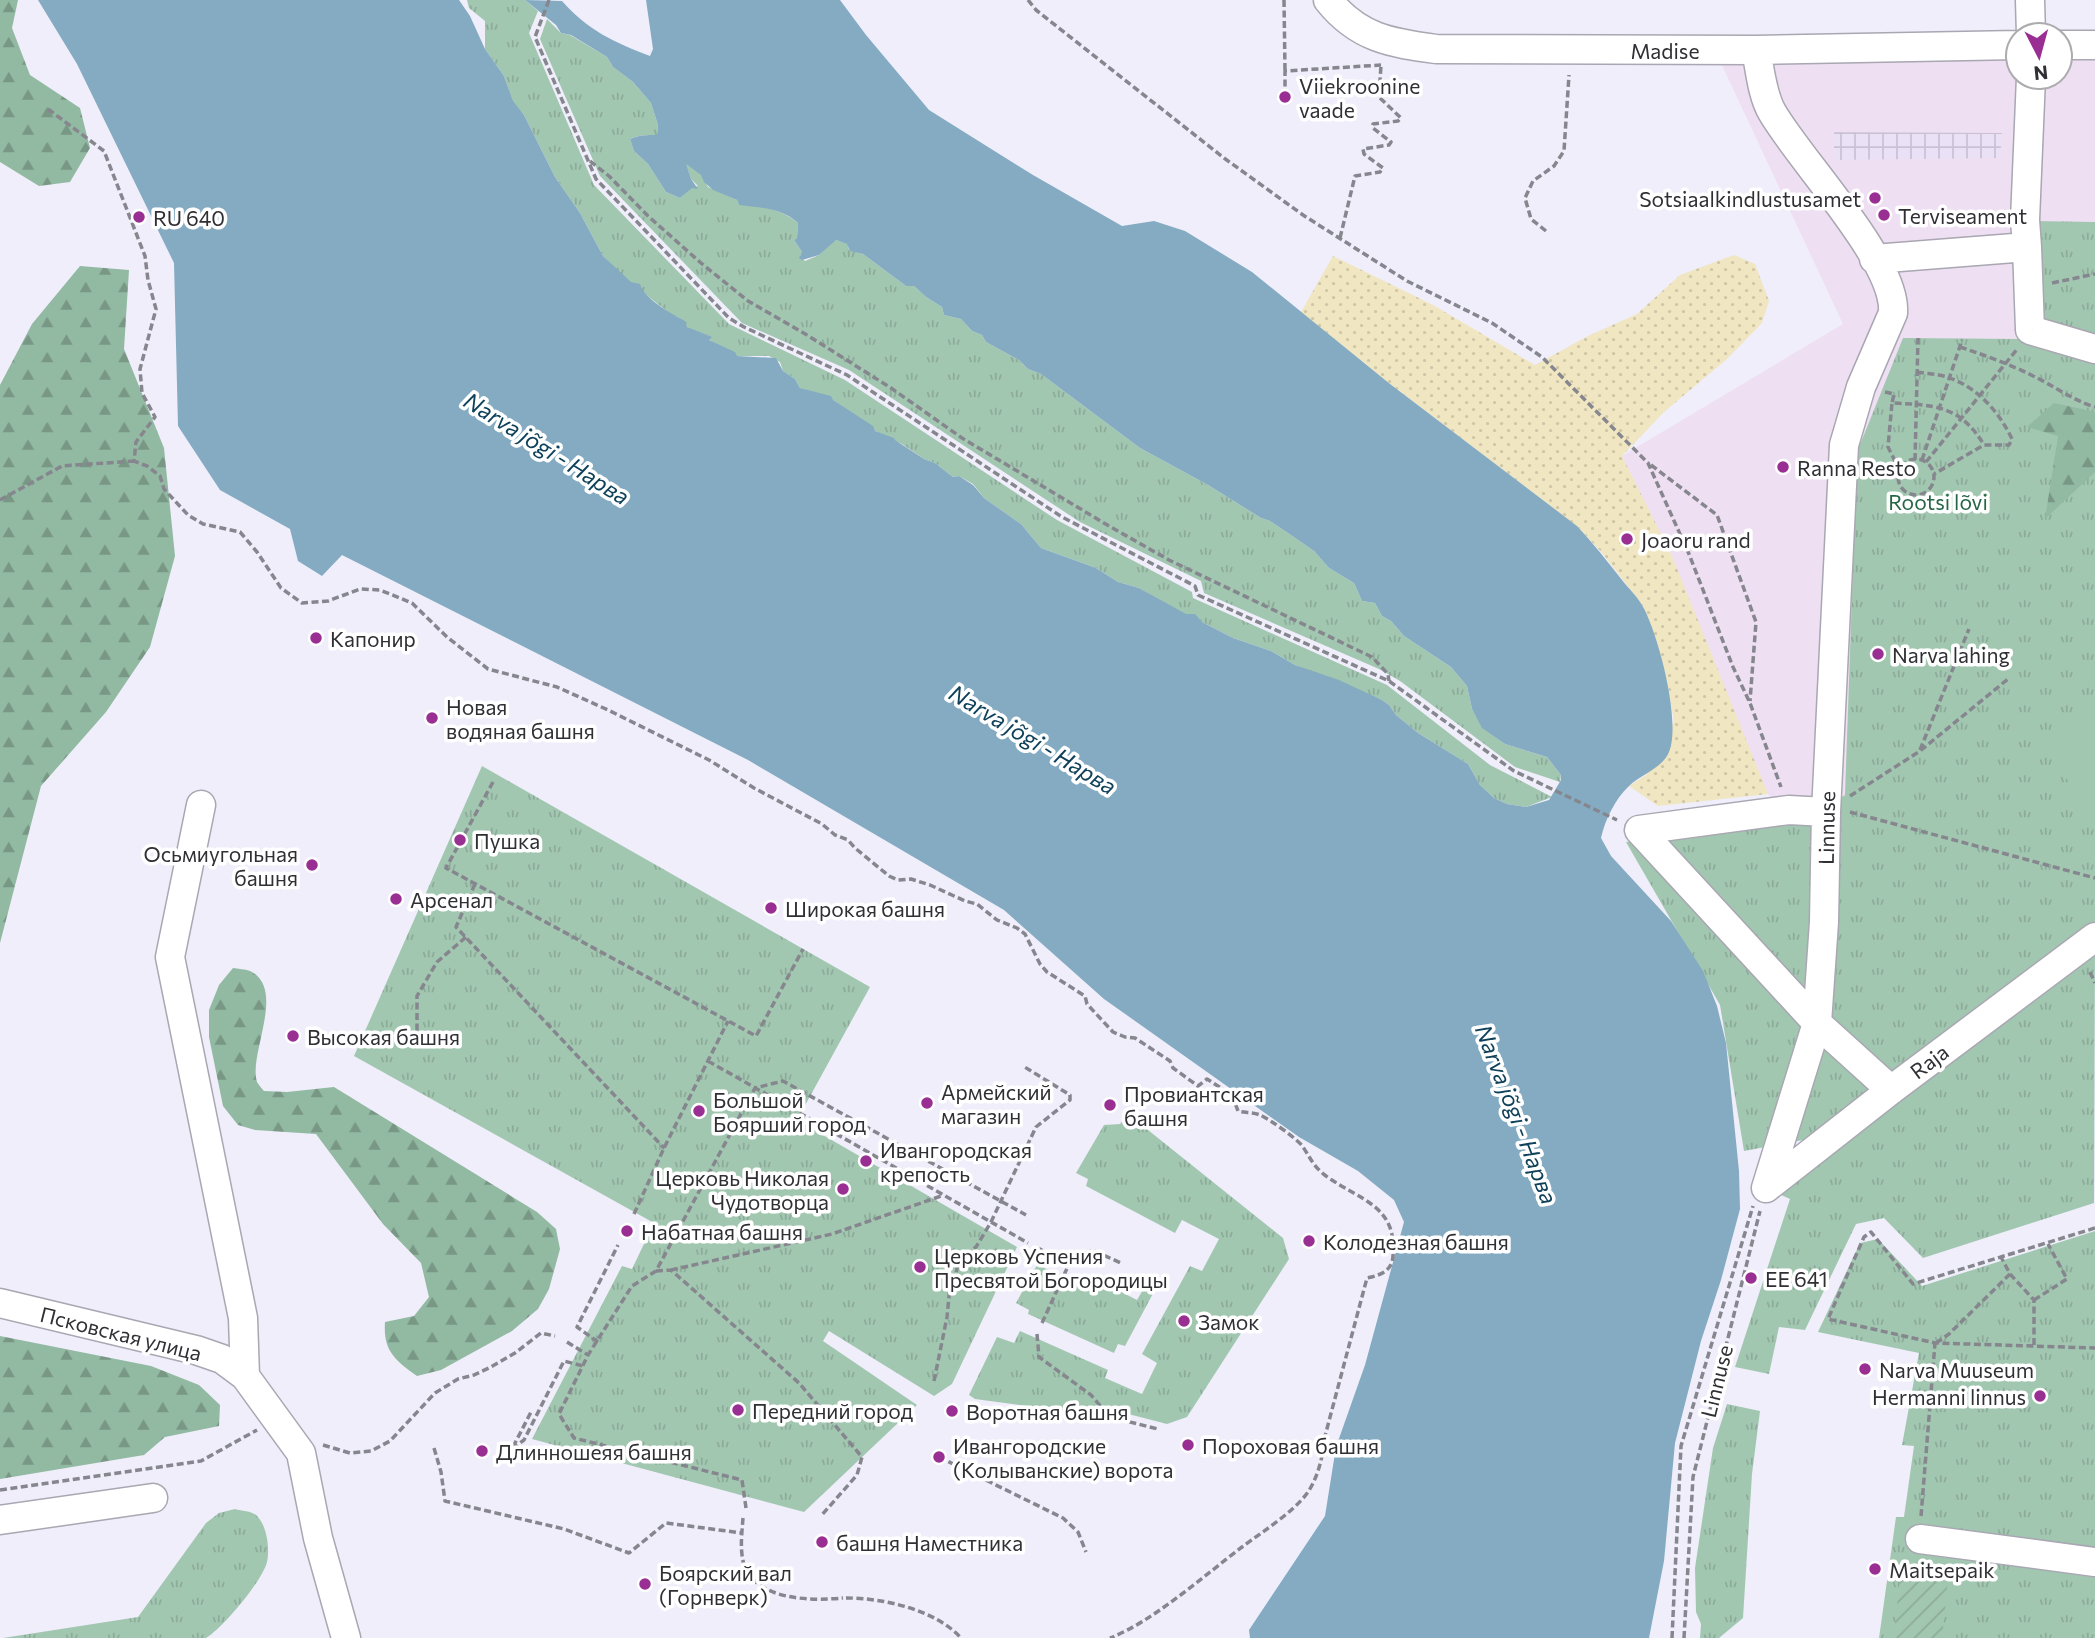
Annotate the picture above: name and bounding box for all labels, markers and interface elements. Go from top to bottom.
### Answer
north arrow [2004,21,2074,91]
street label: Madise [1630,38,1700,63]
text: N [2033,61,2049,86]
place label: Viiekroonine vaade [1299,73,1420,122]
marker: Viiekroonine vaade [1277,89,1293,105]
place label: Sotsiaalkindlustusamet [1639,186,1861,211]
marker: Sotsiaalkindlustusamet [1867,190,1883,206]
place label: Terviseament [1898,203,2027,228]
place label: RU 640 [153,205,225,230]
marker: Terviseament [1876,207,1892,223]
marker: RU 640 [131,209,147,225]
water label: Narva jõgi - Нарва [459,386,635,510]
place label: Ranna Resto [1797,455,1916,480]
marker: Ranna Resto [1775,459,1791,475]
park label: Rootsi lõvi [1888,489,1988,514]
place label: Joaoru rand [1641,527,1751,552]
marker: Joaoru rand [1619,531,1635,547]
place label: Капонир [330,626,416,651]
marker: Капонир [308,630,324,646]
place label: Narva lahing [1892,642,2010,667]
marker: Narva lahing [1870,646,1886,662]
water label: Narva jõgi - Нарва [944,678,1122,800]
place label: Новая водяная башня [446,694,595,743]
marker: Новая водяная башня [424,710,440,726]
street label: Linnuse [1813,791,1839,865]
place label: Пушка [474,828,540,853]
marker: Пушка [452,832,468,848]
place label: Осьмиугольная башня [144,841,298,890]
marker: Осьмиугольная башня [304,857,320,873]
place label: Арсенал [410,887,493,912]
marker: Арсенал [388,891,404,907]
place label: Широкая башня [785,896,945,921]
marker: Широкая башня [763,900,779,916]
water label: Narva jõgi - Нарва [1470,1020,1564,1208]
place label: Высокая башня [307,1024,460,1049]
marker: Высокая башня [285,1028,301,1044]
street label: Raja [1905,1039,1953,1083]
place label: Армейский магазин [941,1079,1052,1128]
place label: Провиантская башня [1124,1081,1264,1130]
place label: Большой Боярший город [713,1087,866,1136]
marker: Армейский магазин [919,1095,935,1111]
marker: Провиантская башня [1102,1097,1118,1113]
marker: Большой Боярший город [691,1103,707,1119]
place label: Ивангородская крепость [880,1137,1032,1186]
marker: Ивангородская крепость [858,1153,874,1169]
place label: Церковь Николая Чудотворца [655,1165,829,1214]
marker: Церковь Николая Чудотворца [835,1181,851,1197]
place label: Набатная башня [641,1219,803,1244]
marker: Набатная башня [619,1223,635,1239]
place label: Колодезная башня [1323,1229,1509,1254]
marker: Колодезная башня [1301,1233,1317,1249]
place label: Церковь Успения Пресвятой Богородицы [934,1243,1168,1292]
marker: Церковь Успения Пресвятой Богородицы [912,1259,928,1275]
place label: EE 641 [1765,1266,1828,1291]
marker: EE 641 [1743,1270,1759,1286]
street label: Псковская улица [38,1301,204,1365]
place label: Замок [1198,1309,1260,1334]
marker: Замок [1176,1313,1192,1329]
street label: Linnuse [1695,1342,1737,1420]
place label: Narva Muuseum [1879,1357,2034,1382]
marker: Narva Muuseum [1857,1361,1873,1377]
place label: Hermanni linnus [1872,1384,2026,1409]
marker: Hermanni linnus [2032,1388,2048,1404]
place label: Передний город [752,1398,913,1423]
place label: Воротная башня [966,1399,1129,1424]
marker: Передний город [730,1402,746,1418]
marker: Воротная башня [944,1403,960,1419]
place label: Ивангородские (Колыванские) ворота [953,1433,1173,1482]
place label: Пороховая башня [1202,1433,1379,1458]
marker: Пороховая башня [1180,1437,1196,1453]
place label: Длинношеяя башня [496,1439,692,1464]
marker: Длинношеяя башня [474,1443,490,1459]
marker: Ивангородские (Колыванские) ворота [931,1449,947,1465]
place label: башня Наместника [836,1530,1023,1555]
marker: башня Наместника [814,1534,830,1550]
place label: Maitsepaik [1889,1557,1995,1582]
place label: Боярский вал (Горнверк) [659,1560,792,1609]
marker: Maitsepaik [1867,1561,1883,1577]
marker: Боярский вал (Горнверк) [637,1576,653,1592]

